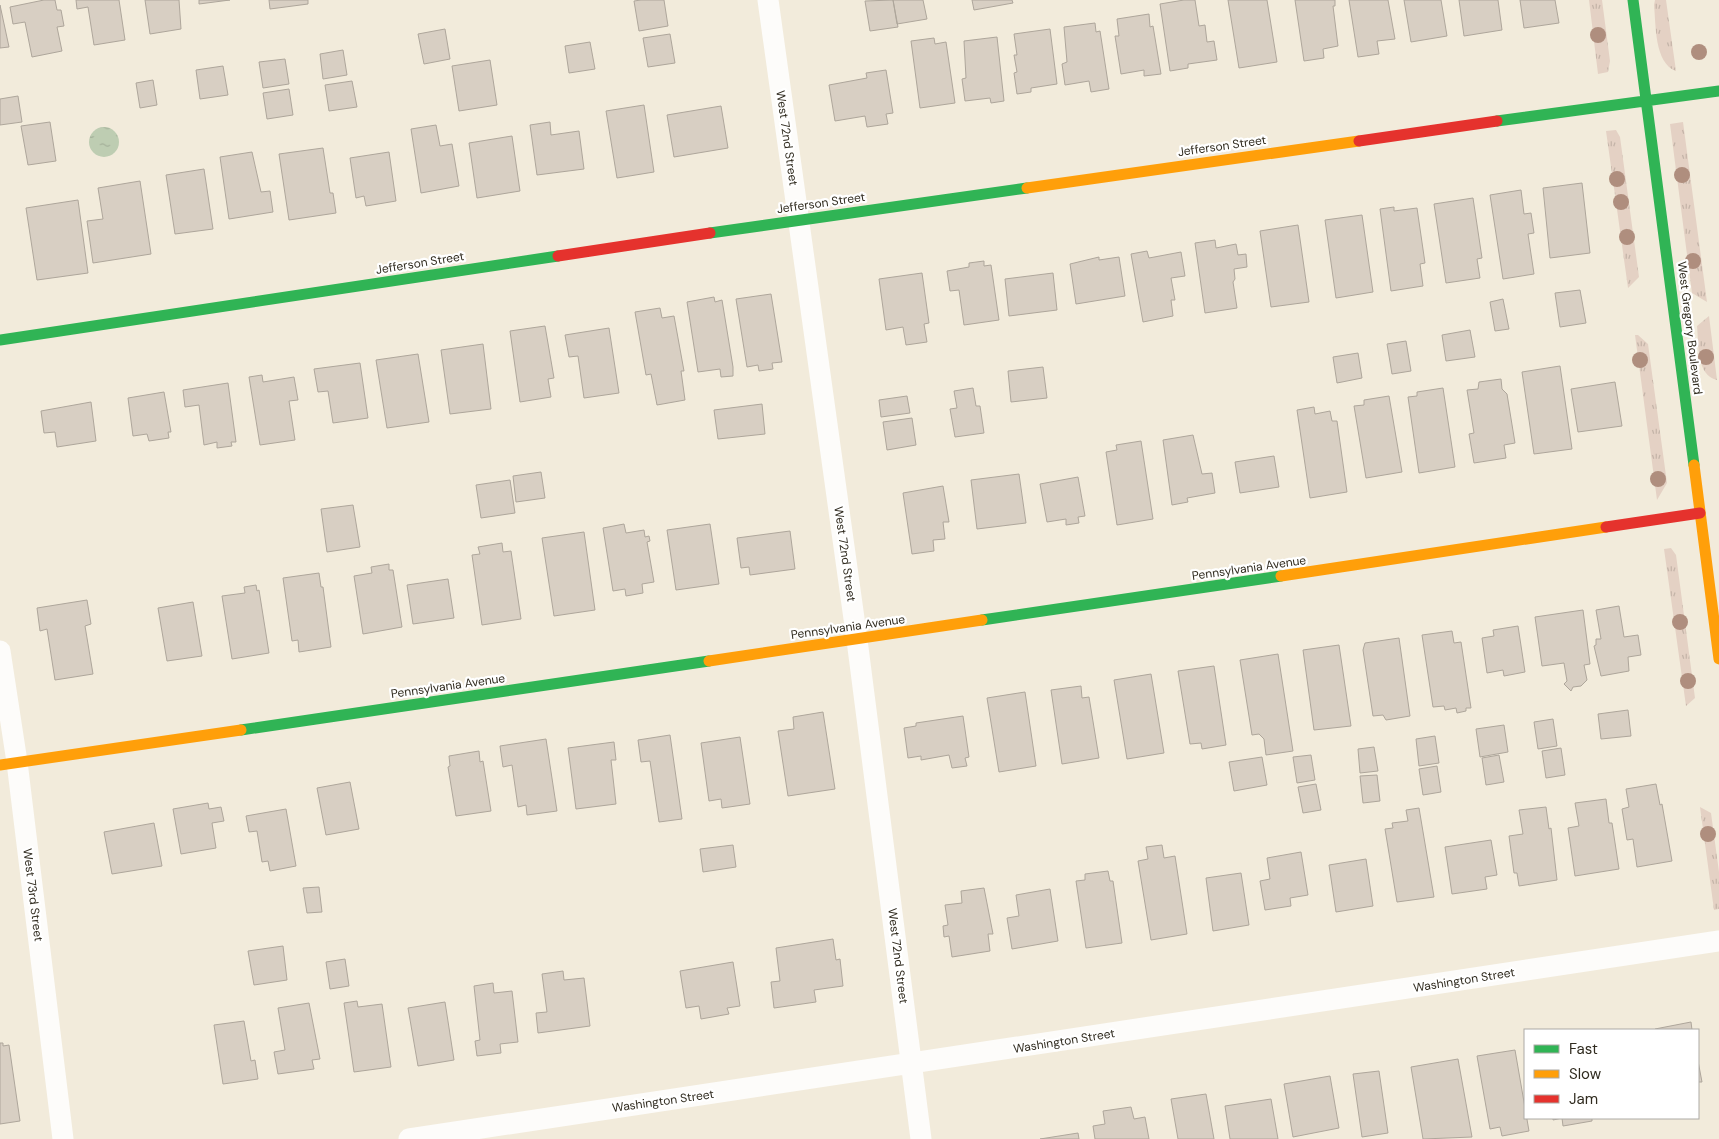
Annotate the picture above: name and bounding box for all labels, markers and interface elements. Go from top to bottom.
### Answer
street label: West 72nd Street [772,89,802,187]
street label: Jefferson Street [1177,132,1268,160]
street label: Jefferson Street [776,189,867,217]
street label: Jefferson Street [375,248,466,278]
street label: West Gregory Boulevard [1674,260,1706,396]
street label: West 72nd Street [830,505,860,603]
street label: Pennsylvania Avenue [1191,552,1307,584]
street label: Pennsylvania Avenue [790,611,906,643]
street label: Pennsylvania Avenue [390,670,506,702]
street label: West 73rd Street [19,848,47,943]
street label: West 72nd Street [884,907,912,1005]
street label: Washington Street [1412,964,1516,996]
street label: Washington Street [1012,1025,1116,1057]
legend [1524,1029,1699,1119]
text: Fast [1569,1039,1598,1059]
text: Slow [1569,1064,1602,1084]
street label: Washington Street [611,1086,715,1116]
text: Jam [1569,1089,1598,1109]

